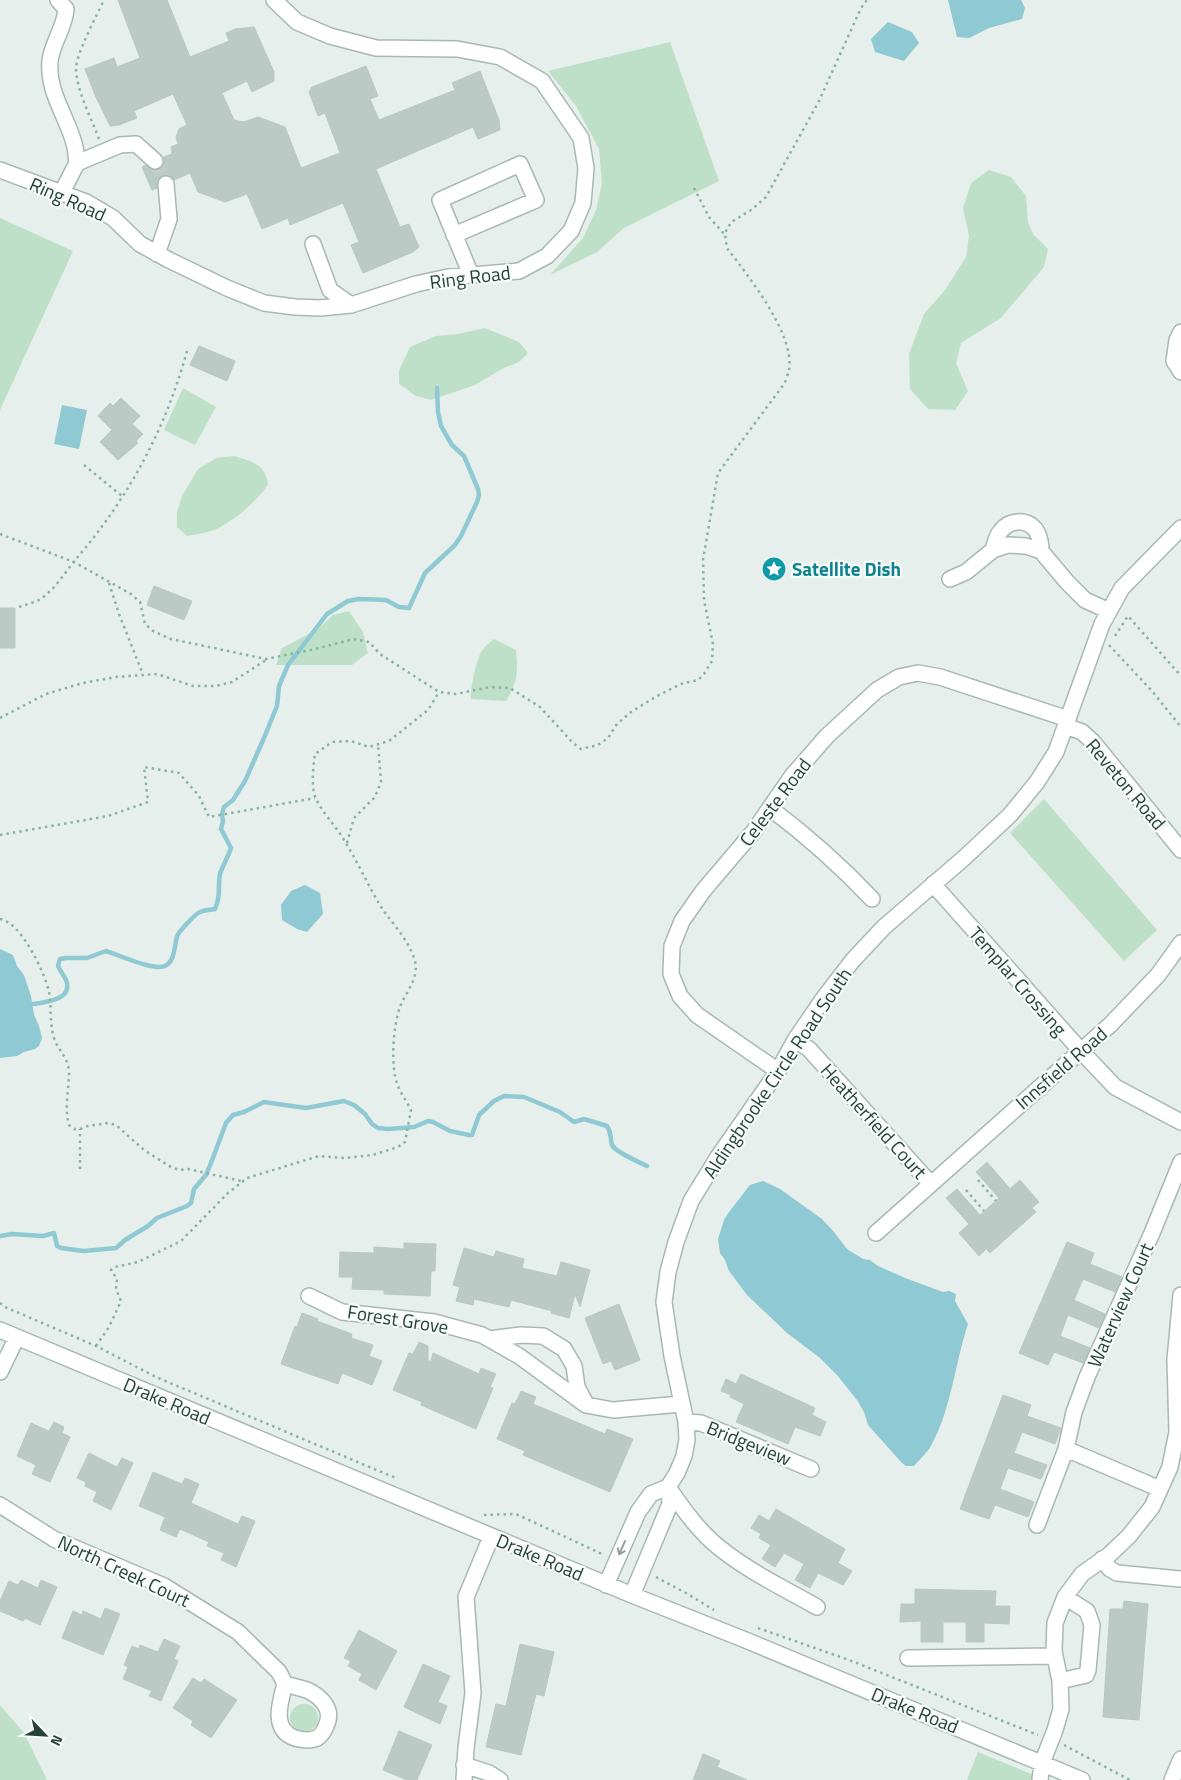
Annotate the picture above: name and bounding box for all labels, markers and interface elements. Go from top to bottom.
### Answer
street label: Ring Road [25,169,111,228]
street label: Ring Road [428,257,512,296]
place label: Satellite Dish [792,554,901,583]
place icon: Satellite Dish [761,556,787,582]
street label: Reveton Road [1079,732,1173,836]
street label: Celeste Road [732,751,818,852]
street label: Templar Crossing [963,919,1074,1042]
street label: Aldingbrooke Circle Road South [695,961,858,1184]
street label: Innsfield Road [1008,1019,1113,1116]
street label: Heatherfield Court [814,1056,935,1185]
street label: Waterview Court [1079,1237,1160,1372]
street label: Forest Grove [346,1296,451,1341]
street label: Drake Road [119,1369,215,1432]
street label: Bridgeview [703,1412,796,1473]
street label: Drake Road [492,1525,588,1588]
street label: North Creek Court [53,1527,195,1614]
one-way arrow [617,1540,626,1555]
street label: Drake Road [867,1679,963,1740]
north arrow [20,1710,70,1760]
text: N [46,1732,69,1750]

